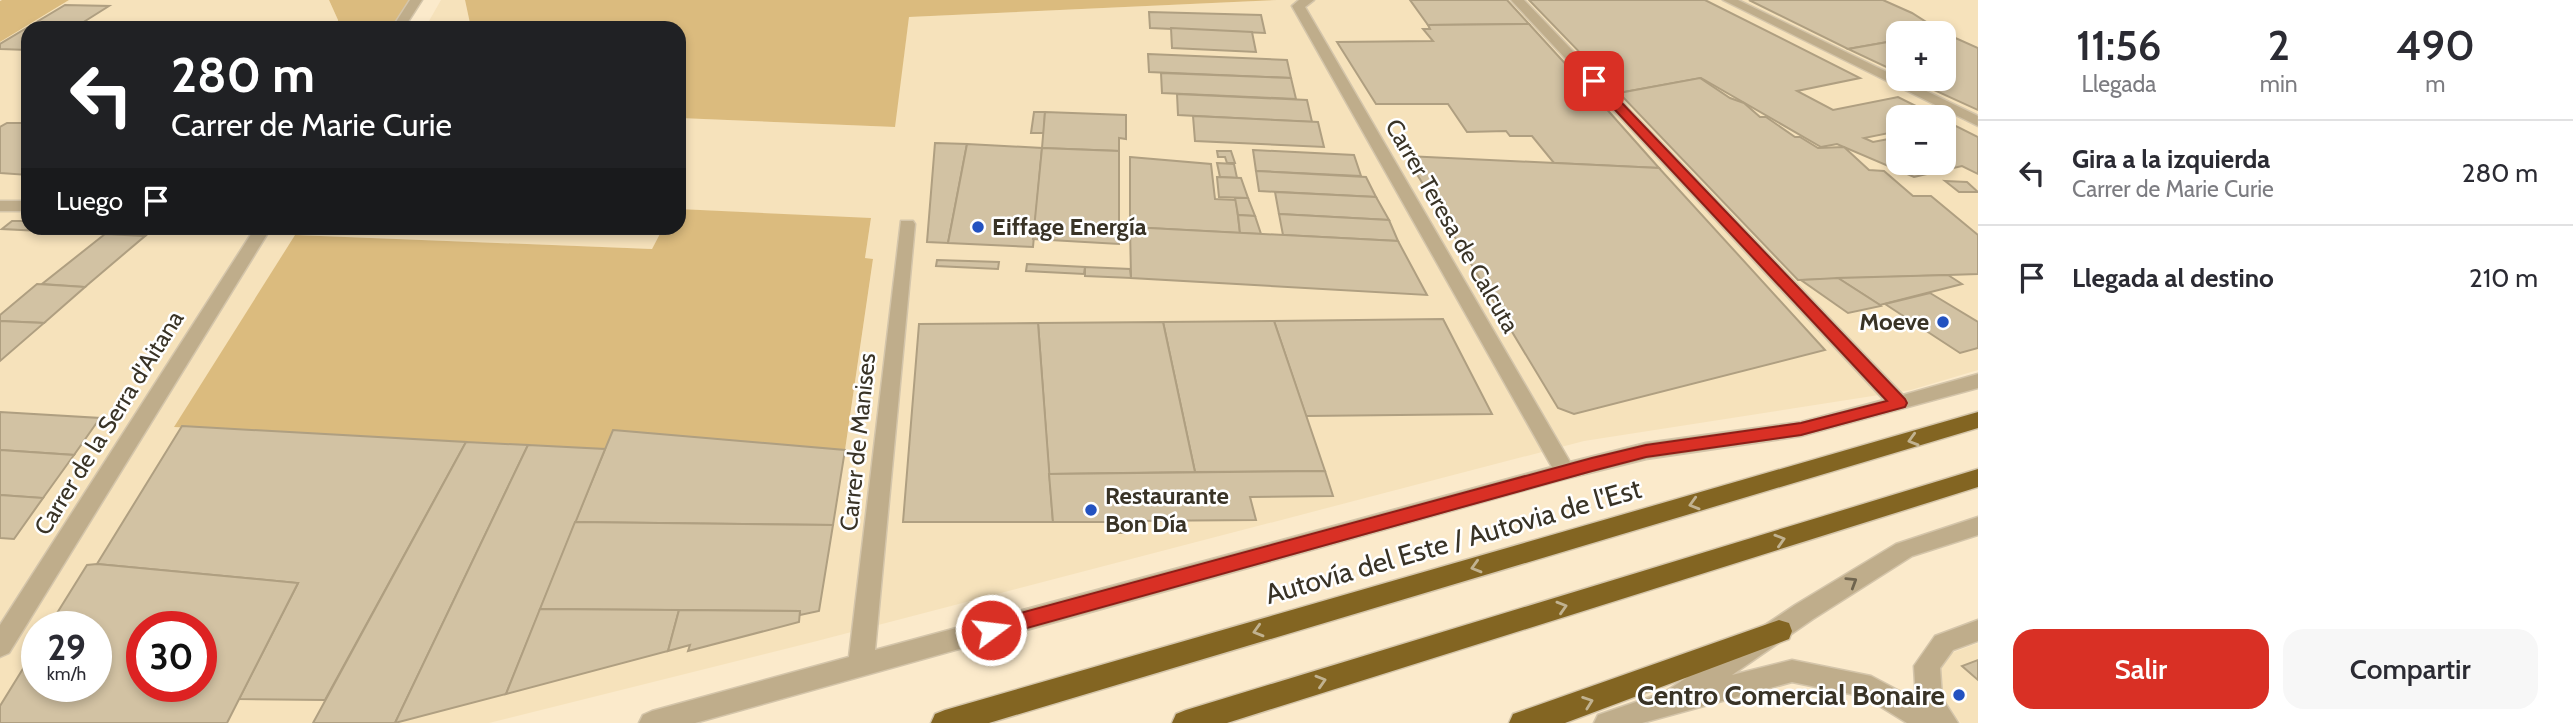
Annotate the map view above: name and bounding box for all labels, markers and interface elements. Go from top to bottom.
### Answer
text: 11:56 [2076,19,2161,71]
text: 2 [2268,19,2290,71]
text: 490 [2396,19,2475,71]
map controls [1886,21,1956,175]
button: + [1886,21,1956,91]
text: 280 m [171,45,315,104]
icon: left [56,49,147,140]
pin [1564,51,1624,111]
icon: arrive [1575,62,1613,100]
text: Llegada [2081,70,2156,98]
text: min [2260,70,2298,98]
text: m [2425,70,2445,98]
text: Carrer de Marie Curie [171,105,452,144]
button: − [1886,105,1956,175]
street label: Carrer Teresa de Calcuta [1379,114,1526,338]
text: Gira a la izquierda [2072,143,2270,175]
icon: left [2013,154,2051,192]
text: 280 m [2462,157,2538,189]
text: Carrer de Marie Curie [2072,175,2274,203]
icon: arrive [137,182,175,220]
text: Luego [56,185,123,217]
place label: Eiffage Energía [992,212,1147,241]
marker: Eiffage Energía [970,219,986,235]
icon: arrive [2013,259,2051,297]
text: Llegada al destino [2072,262,2274,294]
text: 210 m [2469,262,2538,294]
street label: Carrer de la Serra d'Aitana [28,305,190,540]
place label: Moeve [1859,307,1929,336]
marker: Moeve [1935,314,1951,330]
street label: Carrer de Manises [834,351,881,532]
one-way arrow [1907,431,1919,446]
street label: Autovía del Este / Autovia de l'Est [1261,471,1645,611]
place label: Restaurante Bon Día [1105,481,1229,538]
one-way arrow [1688,495,1700,510]
marker: Restaurante Bon Día [1083,502,1099,518]
one-way arrow [1773,533,1785,548]
one-way arrow [1470,559,1482,574]
one-way arrow [1844,578,1857,591]
position arrow [954,593,1028,667]
one-way arrow [1556,600,1568,615]
speed limit sign: 30 [126,611,217,702]
one-way arrow [1252,623,1264,638]
text: 29 [47,626,86,669]
button: Salir [2013,629,2269,709]
button: Compartir [2283,629,2538,709]
text: km/h [47,663,86,685]
one-way arrow [1315,675,1327,690]
place label: Centro Comercial Bonaire [1637,678,1945,712]
marker: Centro Comercial Bonaire [1951,687,1967,703]
one-way arrow [1581,696,1593,710]

